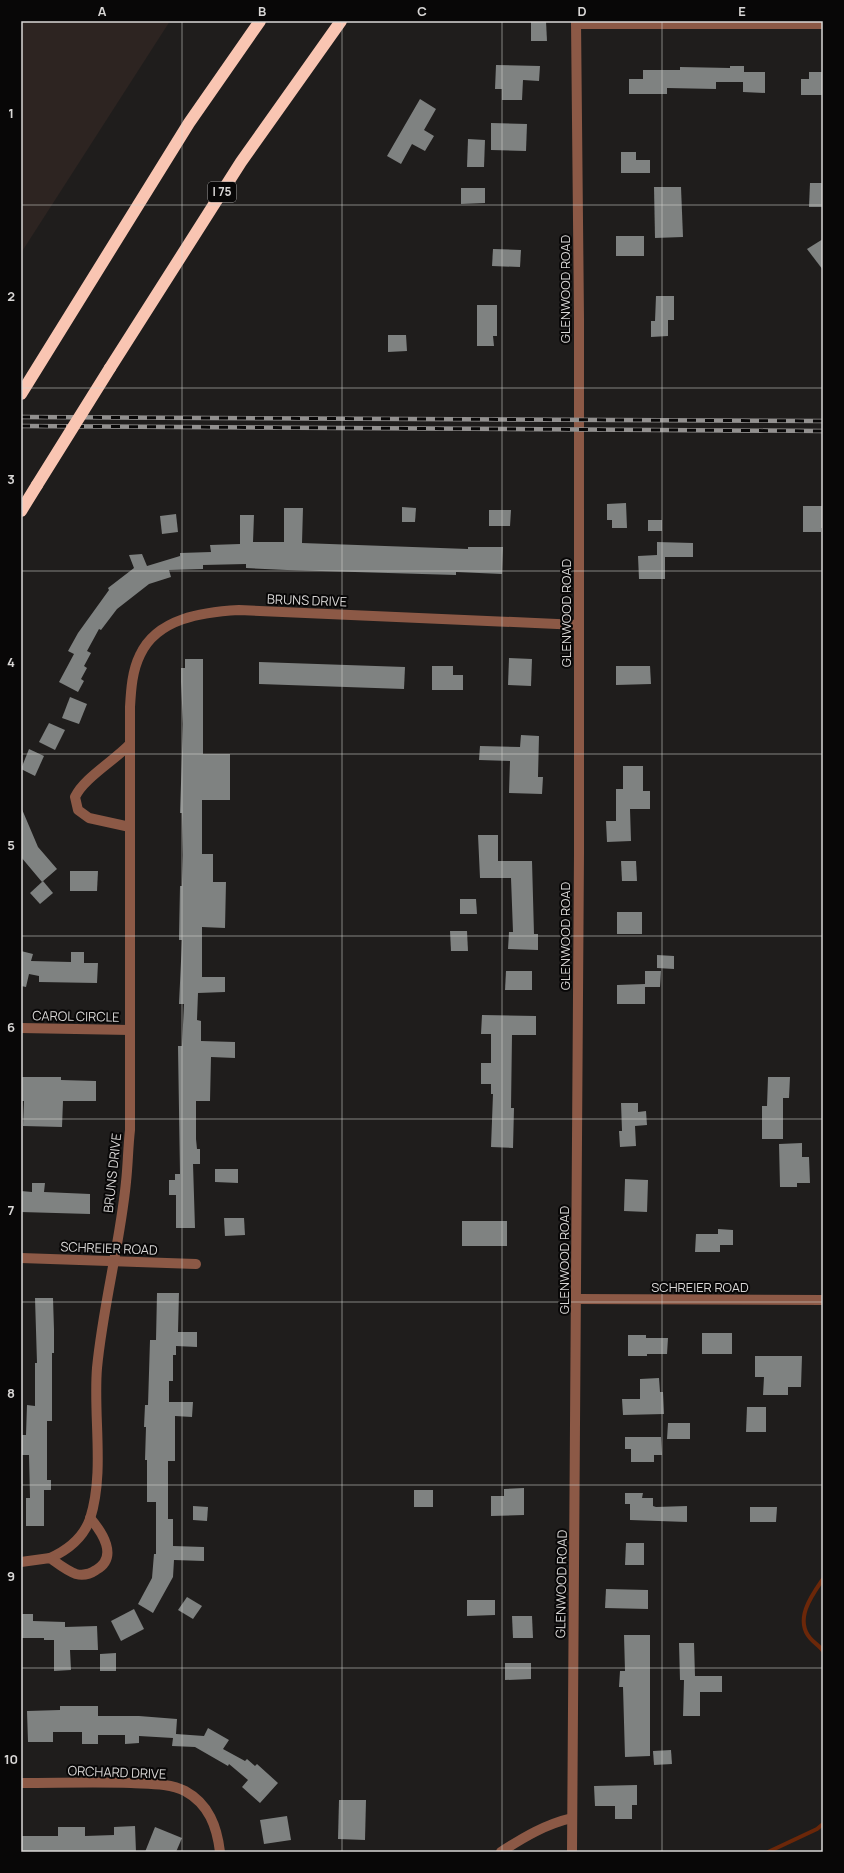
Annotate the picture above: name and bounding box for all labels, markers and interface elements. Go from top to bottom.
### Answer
text: A [98,2,107,20]
text: B [258,2,266,20]
text: C [417,2,427,20]
text: D [577,2,587,20]
text: E [738,2,746,20]
text: 1 [8,104,14,122]
road number: I 75 [208,182,236,202]
street label: GLENWOOD ROAD [556,235,574,343]
text: 2 [7,287,15,305]
text: 3 [7,470,15,488]
street label: GLENWOOD ROAD [557,559,575,667]
street label: BRUNS DRIVE [267,590,347,610]
text: 4 [7,653,15,671]
text: 5 [7,836,15,854]
street label: GLENWOOD ROAD [556,882,574,990]
street label: CAROL CIRCLE [32,1006,120,1026]
text: 6 [7,1018,15,1036]
street label: BRUNS DRIVE [99,1132,125,1214]
text: 7 [8,1201,15,1219]
street label: GLENWOOD ROAD [555,1206,573,1314]
street label: SCHREIER ROAD [60,1237,158,1259]
street label: SCHREIER ROAD [651,1278,749,1296]
text: 8 [7,1384,15,1402]
street label: GLENWOOD ROAD [551,1529,571,1638]
text: 9 [7,1567,15,1585]
text: 10 [4,1750,18,1768]
street label: ORCHARD DRIVE [67,1761,167,1783]

